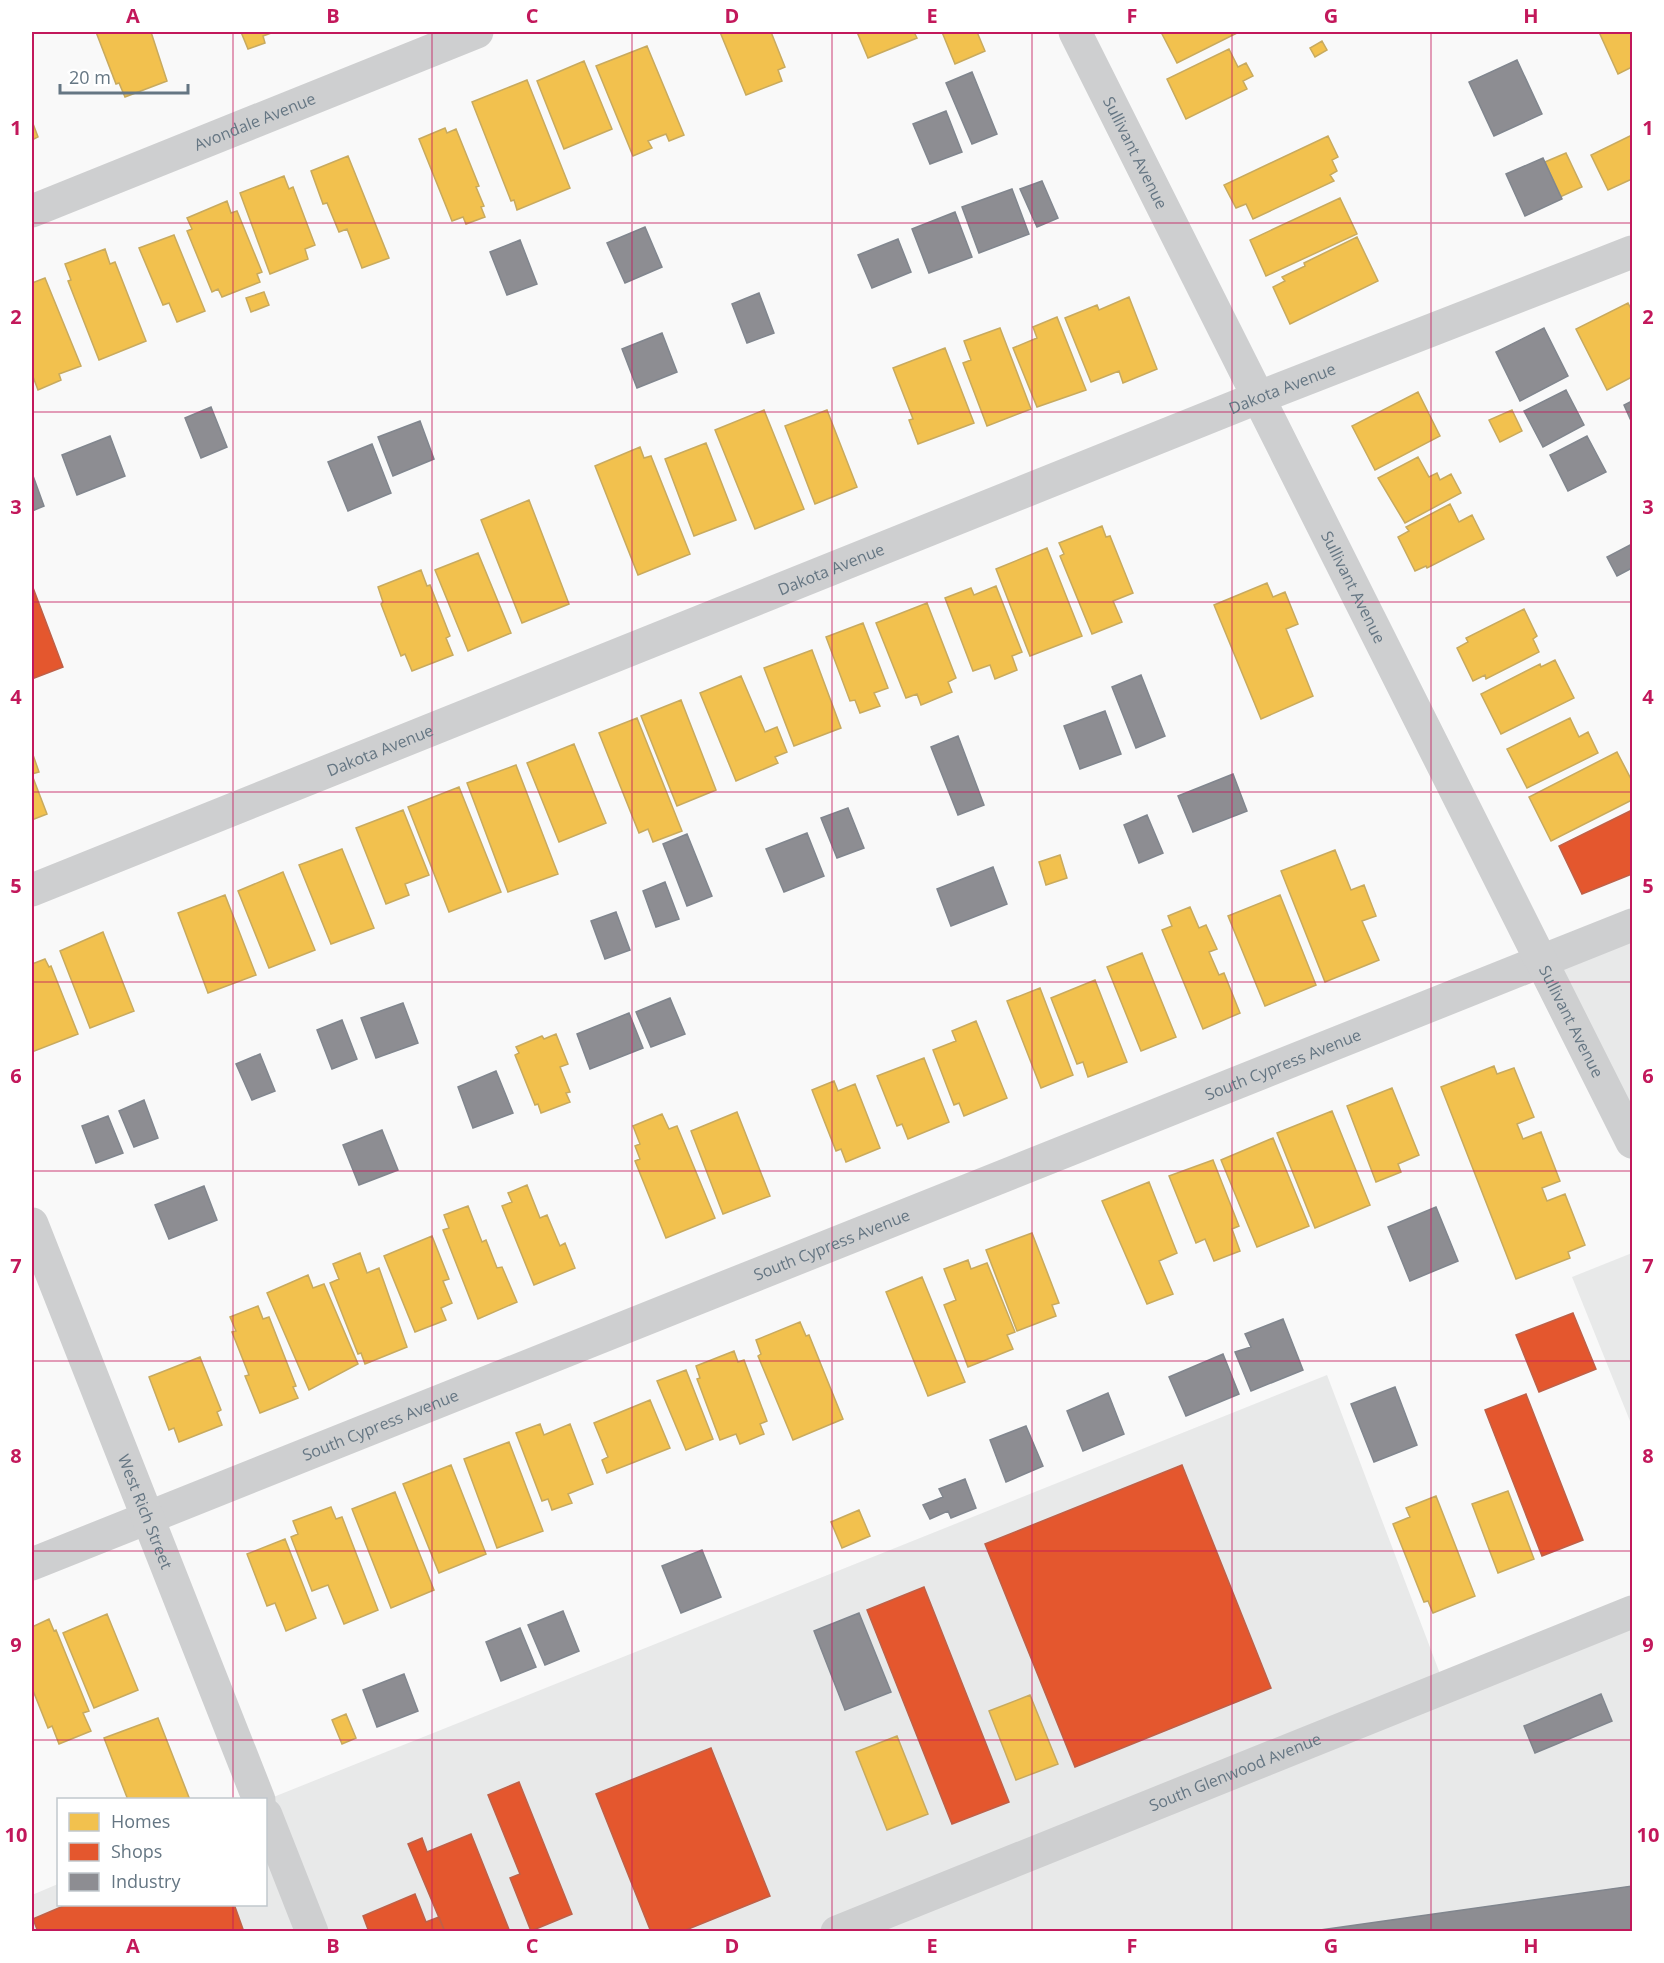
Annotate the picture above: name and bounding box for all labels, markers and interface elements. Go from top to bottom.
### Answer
text: A [126,2,140,29]
text: B [326,2,340,29]
text: C [526,2,539,29]
text: D [725,2,739,29]
text: E [926,2,938,29]
text: F [1127,2,1137,29]
text: G [1324,2,1338,29]
text: H [1523,2,1539,29]
scale bar [60,57,188,95]
text: 20 m [69,65,111,89]
street label: Avondale Avenue [191,87,319,156]
street label: Sullivant Avenue [1098,93,1173,213]
text: 1 [10,114,22,141]
text: 1 [1642,114,1654,141]
text: 2 [10,303,22,330]
text: 2 [1642,303,1654,330]
street label: Dakota Avenue [1225,357,1339,419]
text: 3 [10,493,22,520]
text: 3 [1642,493,1654,520]
street label: Sullivant Avenue [1316,527,1391,647]
street label: Dakota Avenue [774,538,888,600]
text: 4 [10,683,22,710]
text: 4 [1642,683,1654,710]
street label: Dakota Avenue [323,719,437,782]
text: 5 [10,872,22,899]
text: 5 [1642,872,1654,899]
street label: Sullivant Avenue [1534,962,1609,1081]
street label: South Cypress Avenue [1202,1023,1364,1105]
text: 6 [10,1062,22,1089]
text: 6 [1642,1062,1654,1089]
street label: South Cypress Avenue [750,1204,913,1286]
text: 7 [10,1252,22,1279]
text: 7 [1642,1252,1654,1279]
street label: South Cypress Avenue [299,1384,462,1466]
text: 8 [10,1442,22,1469]
text: 8 [1642,1442,1654,1469]
street label: West Rich Street [113,1451,178,1572]
text: 9 [10,1631,22,1658]
text: 9 [1642,1631,1654,1658]
street label: South Glenwood Avenue [1146,1727,1324,1816]
legend [57,1798,267,1906]
text: Homes [111,1809,170,1833]
text: 10 [5,1821,27,1848]
text: 10 [1637,1821,1659,1848]
text: Shops [111,1839,162,1863]
text: Industry [111,1869,181,1893]
text: A [126,1932,140,1959]
text: B [326,1932,340,1959]
text: C [526,1932,539,1959]
text: D [725,1932,739,1959]
text: E [926,1932,938,1959]
text: F [1127,1932,1137,1959]
text: G [1324,1932,1338,1959]
text: H [1523,1932,1539,1959]

